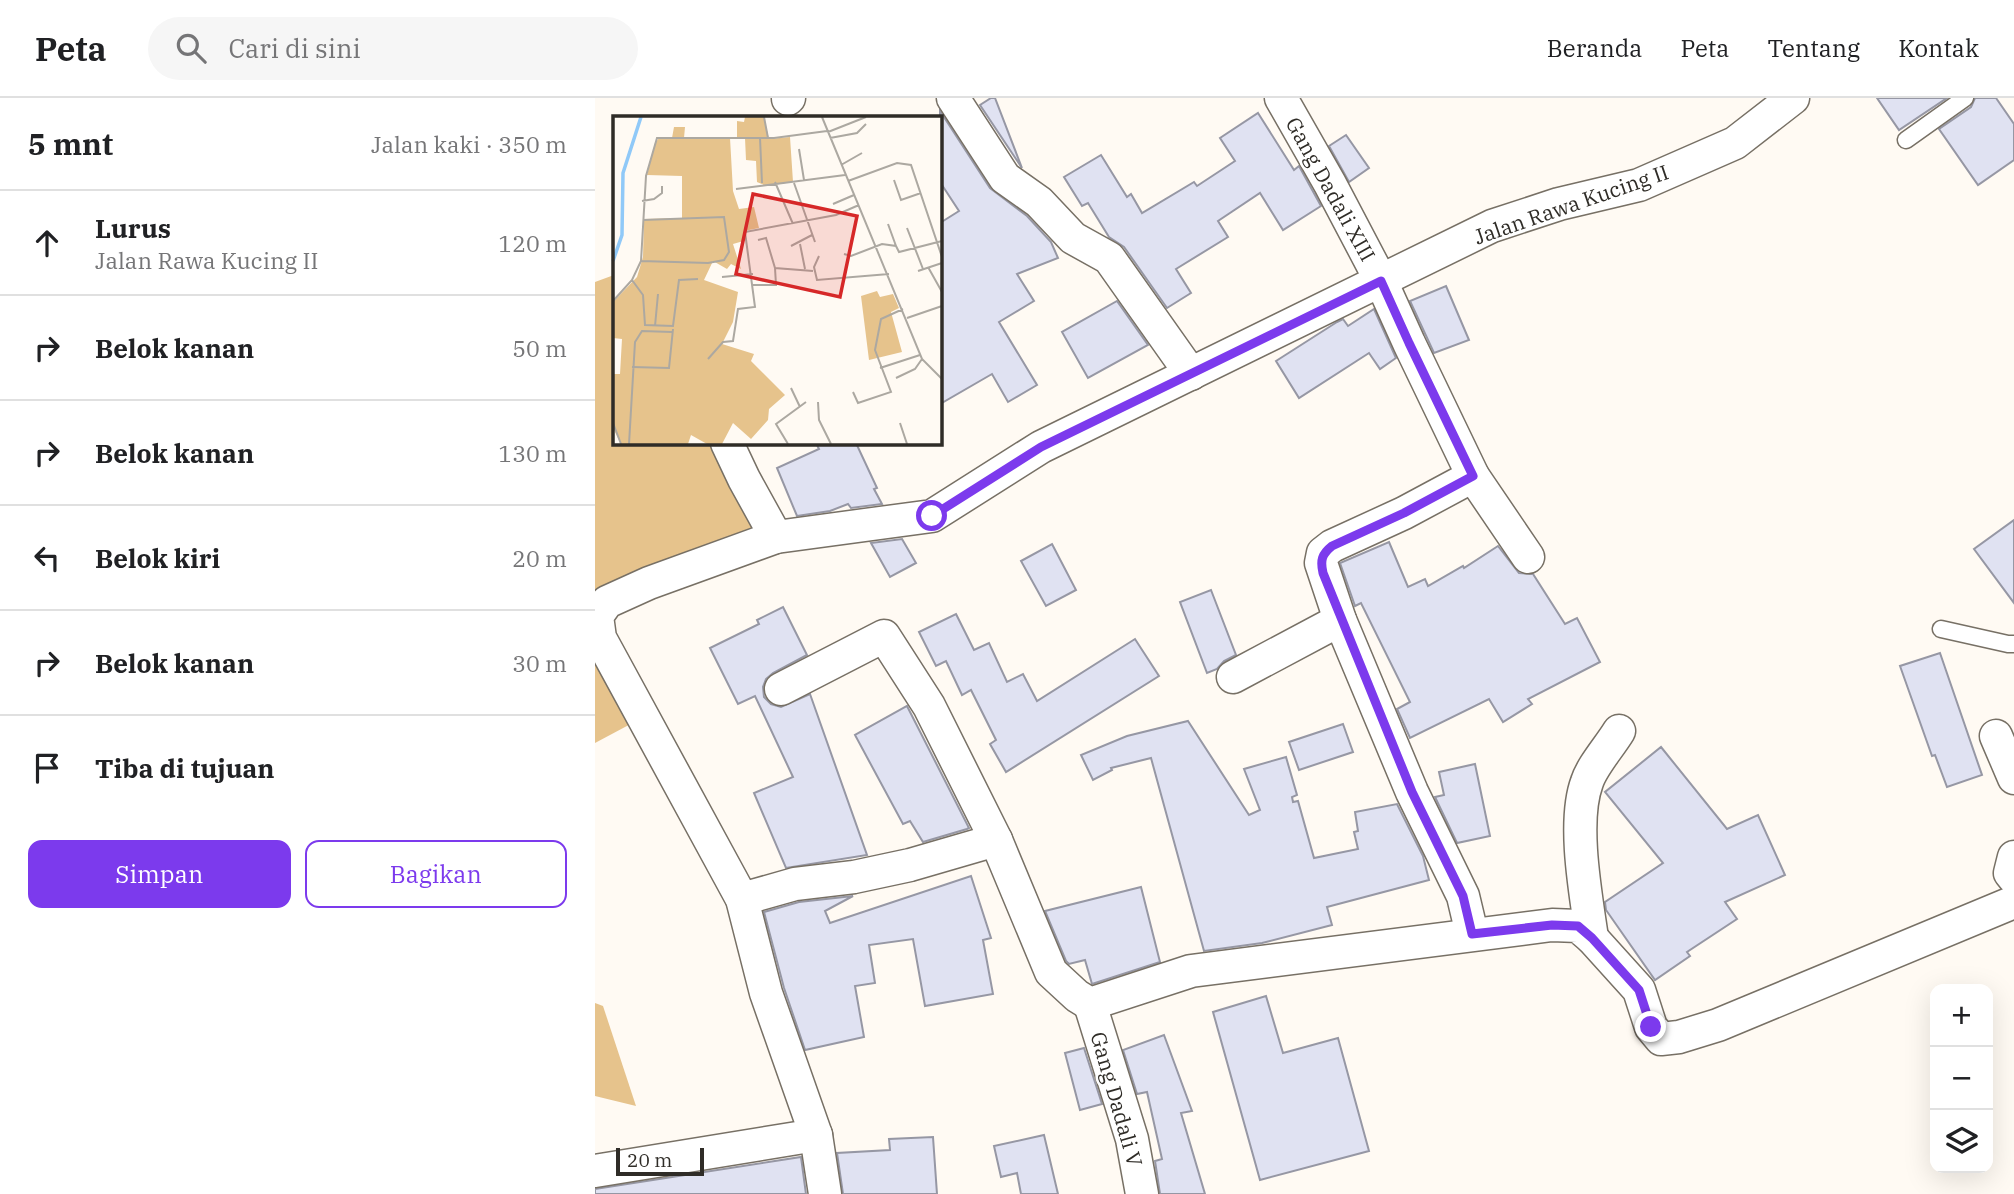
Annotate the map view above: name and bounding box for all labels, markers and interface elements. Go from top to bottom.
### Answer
search box [148,17,638,80]
text: Peta [35,27,106,70]
icon: search [172,29,210,67]
text: Cari di sini [228,31,361,65]
text: Beranda [1547,32,1642,64]
text: Peta [1680,32,1729,64]
text: Tentang [1767,32,1860,64]
text: Kontak [1898,32,1979,64]
street label: Gang Dadali XIII [1280,112,1382,266]
inset map [613,116,941,444]
text: 5 mnt [28,124,113,163]
text: Jalan kaki · 350 m [371,129,567,159]
street label: Jalan Rawa Kucing II [1470,158,1672,250]
text: Lurus [95,211,171,245]
icon: ahead [28,224,66,262]
text: 120 m [498,228,567,258]
text: Jalan Rawa Kucing II [95,245,318,275]
icon: right [28,329,66,367]
text: Belok kanan [95,331,254,365]
text: 50 m [512,333,567,363]
icon: right [28,434,66,472]
text: Belok kanan [95,436,254,470]
text: 130 m [498,438,567,468]
route start [916,500,947,531]
icon: left [28,539,66,577]
text: Belok kiri [95,541,220,575]
text: 20 m [512,543,567,573]
icon: right [28,644,66,682]
text: Belok kanan [95,646,254,680]
text: 30 m [512,648,567,678]
icon: arrive [28,749,66,787]
text: Tiba di tujuan [95,751,275,785]
button: Simpan [28,840,291,908]
button: Bagikan [305,840,567,908]
map controls [1930,984,1993,1173]
button: + [1930,984,1993,1047]
route end [1635,1011,1666,1042]
street label: Gang Dadali V [1084,1028,1150,1170]
button: − [1930,1047,1993,1110]
button: layers [1930,1110,1993,1173]
scale bar [616,1145,703,1177]
text: 20 m [627,1148,672,1172]

